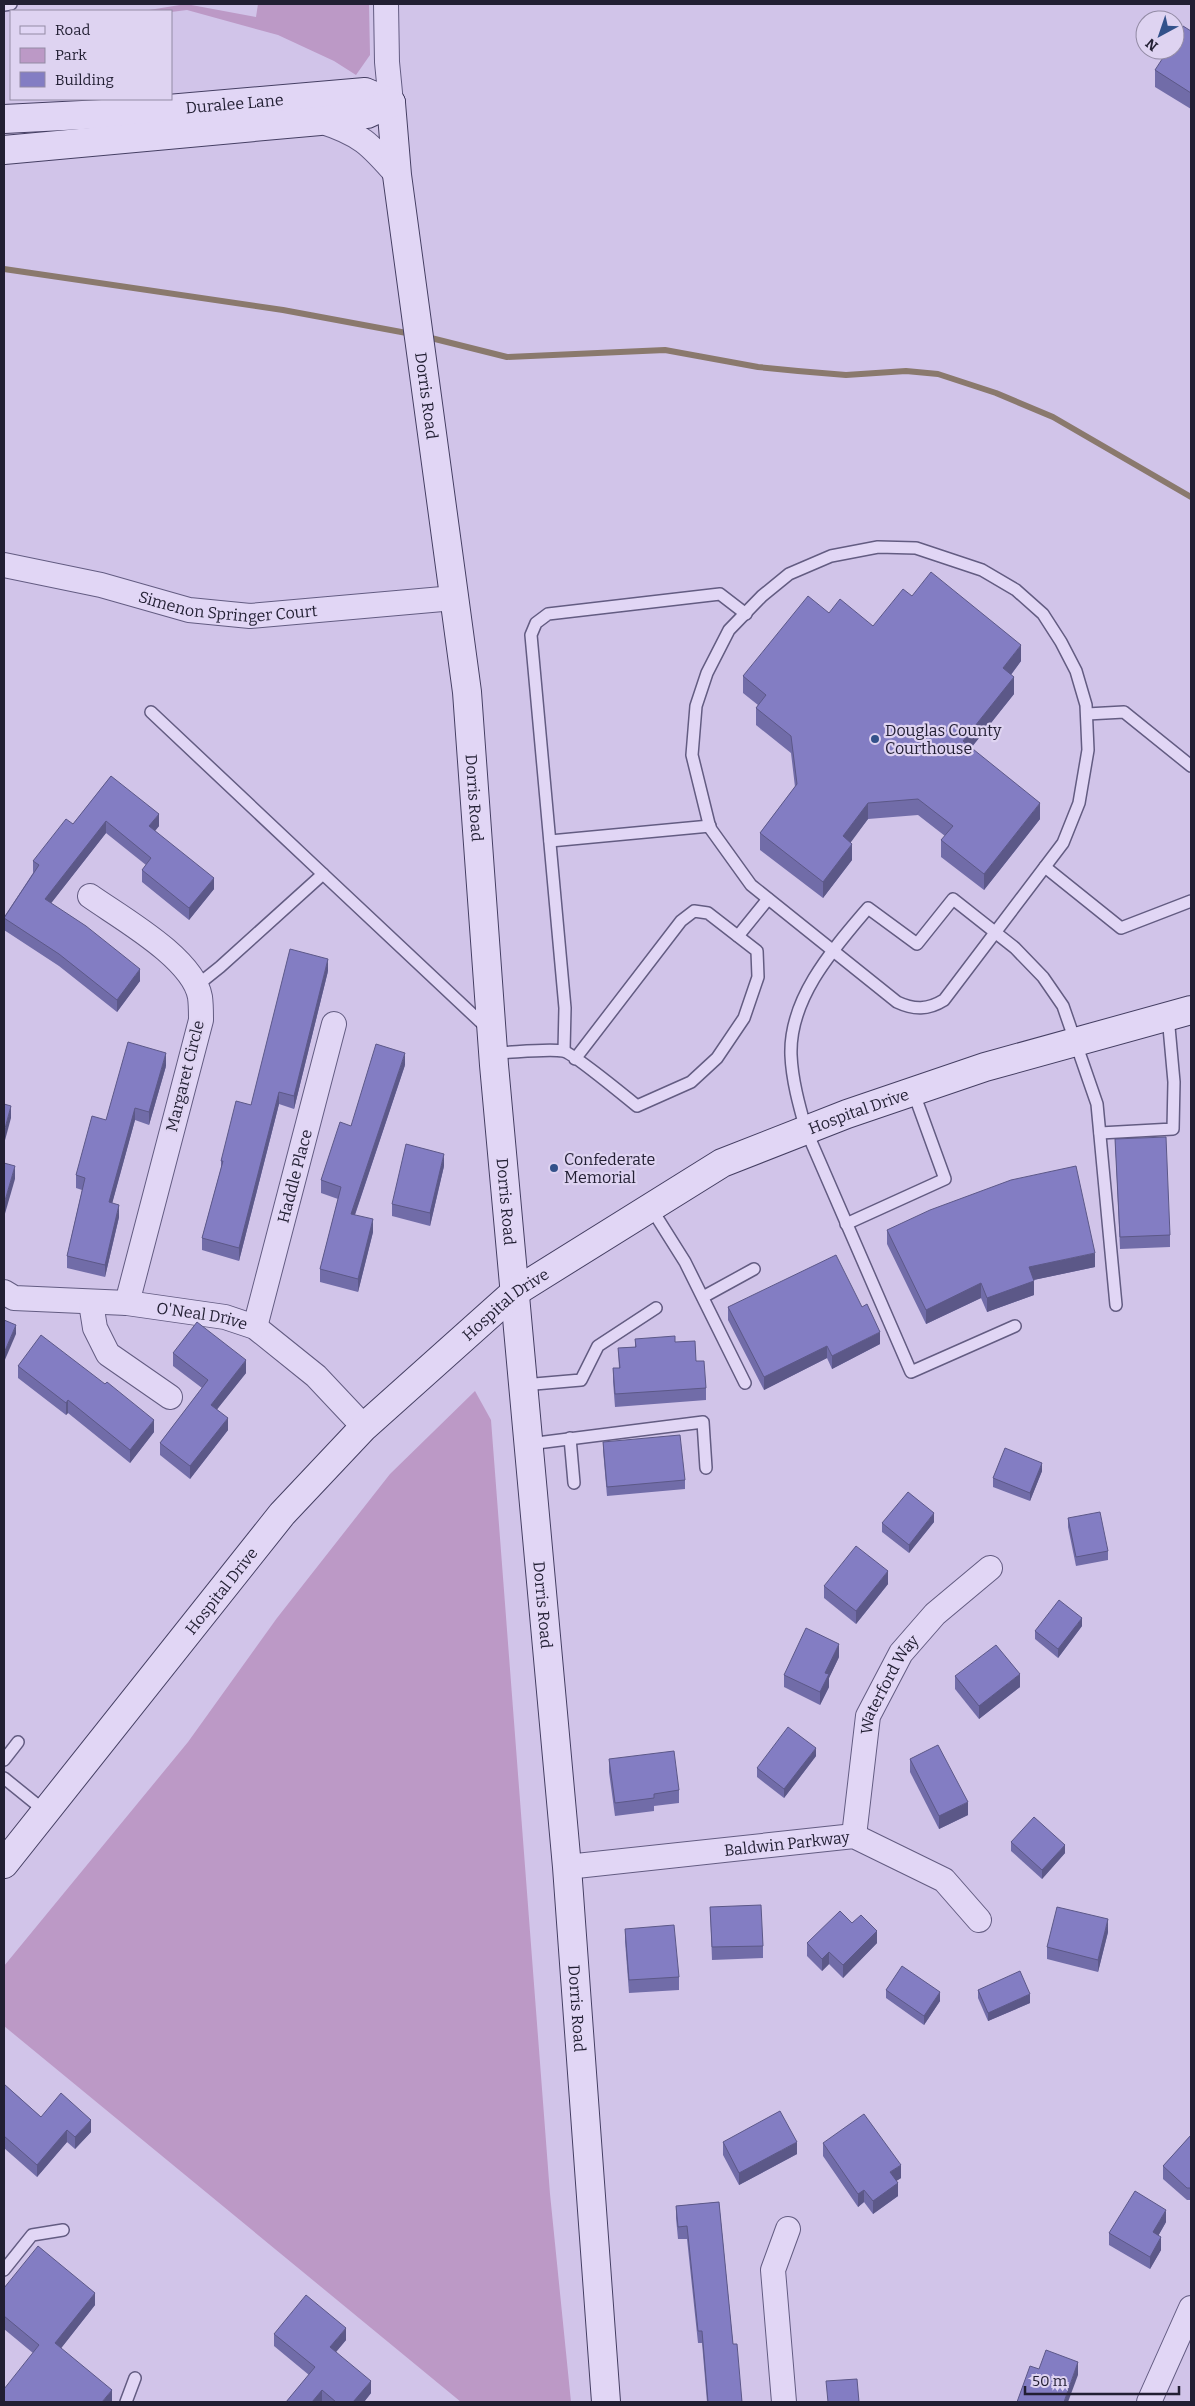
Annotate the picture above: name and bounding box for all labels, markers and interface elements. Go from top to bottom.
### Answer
legend [10,10,172,100]
north arrow [1135,10,1185,60]
text: Road [55,21,90,39]
text: N [1142,34,1162,55]
text: Park [55,46,87,64]
text: Building [55,71,114,89]
street label: Duralee Lane [185,90,284,117]
street label: Dorris Road [412,351,442,441]
street label: Simenon Springer Court [137,587,318,626]
place label: Douglas County Courthouse [885,721,1002,758]
marker: Douglas County Courthouse [869,733,881,745]
street label: Dorris Road [462,753,487,843]
street label: Margaret Circle [162,1018,208,1134]
street label: Hospital Drive [805,1084,911,1138]
street label: Haddle Place [273,1127,316,1225]
place label: Confederate Memorial [564,1150,655,1187]
street label: Dorris Road [493,1157,520,1246]
marker: Confederate Memorial [548,1162,560,1174]
street label: Hospital Drive [458,1264,552,1344]
street label: O'Neal Drive [155,1298,250,1333]
street label: Hospital Drive [181,1544,261,1638]
street label: Dorris Road [530,1560,557,1650]
street label: Waterford Way [856,1630,923,1735]
street label: Baldwin Parkway [723,1827,851,1859]
street label: Dorris Road [565,1964,590,2053]
scale bar [1025,2364,1179,2396]
text: 50 m [1032,2372,1068,2390]

